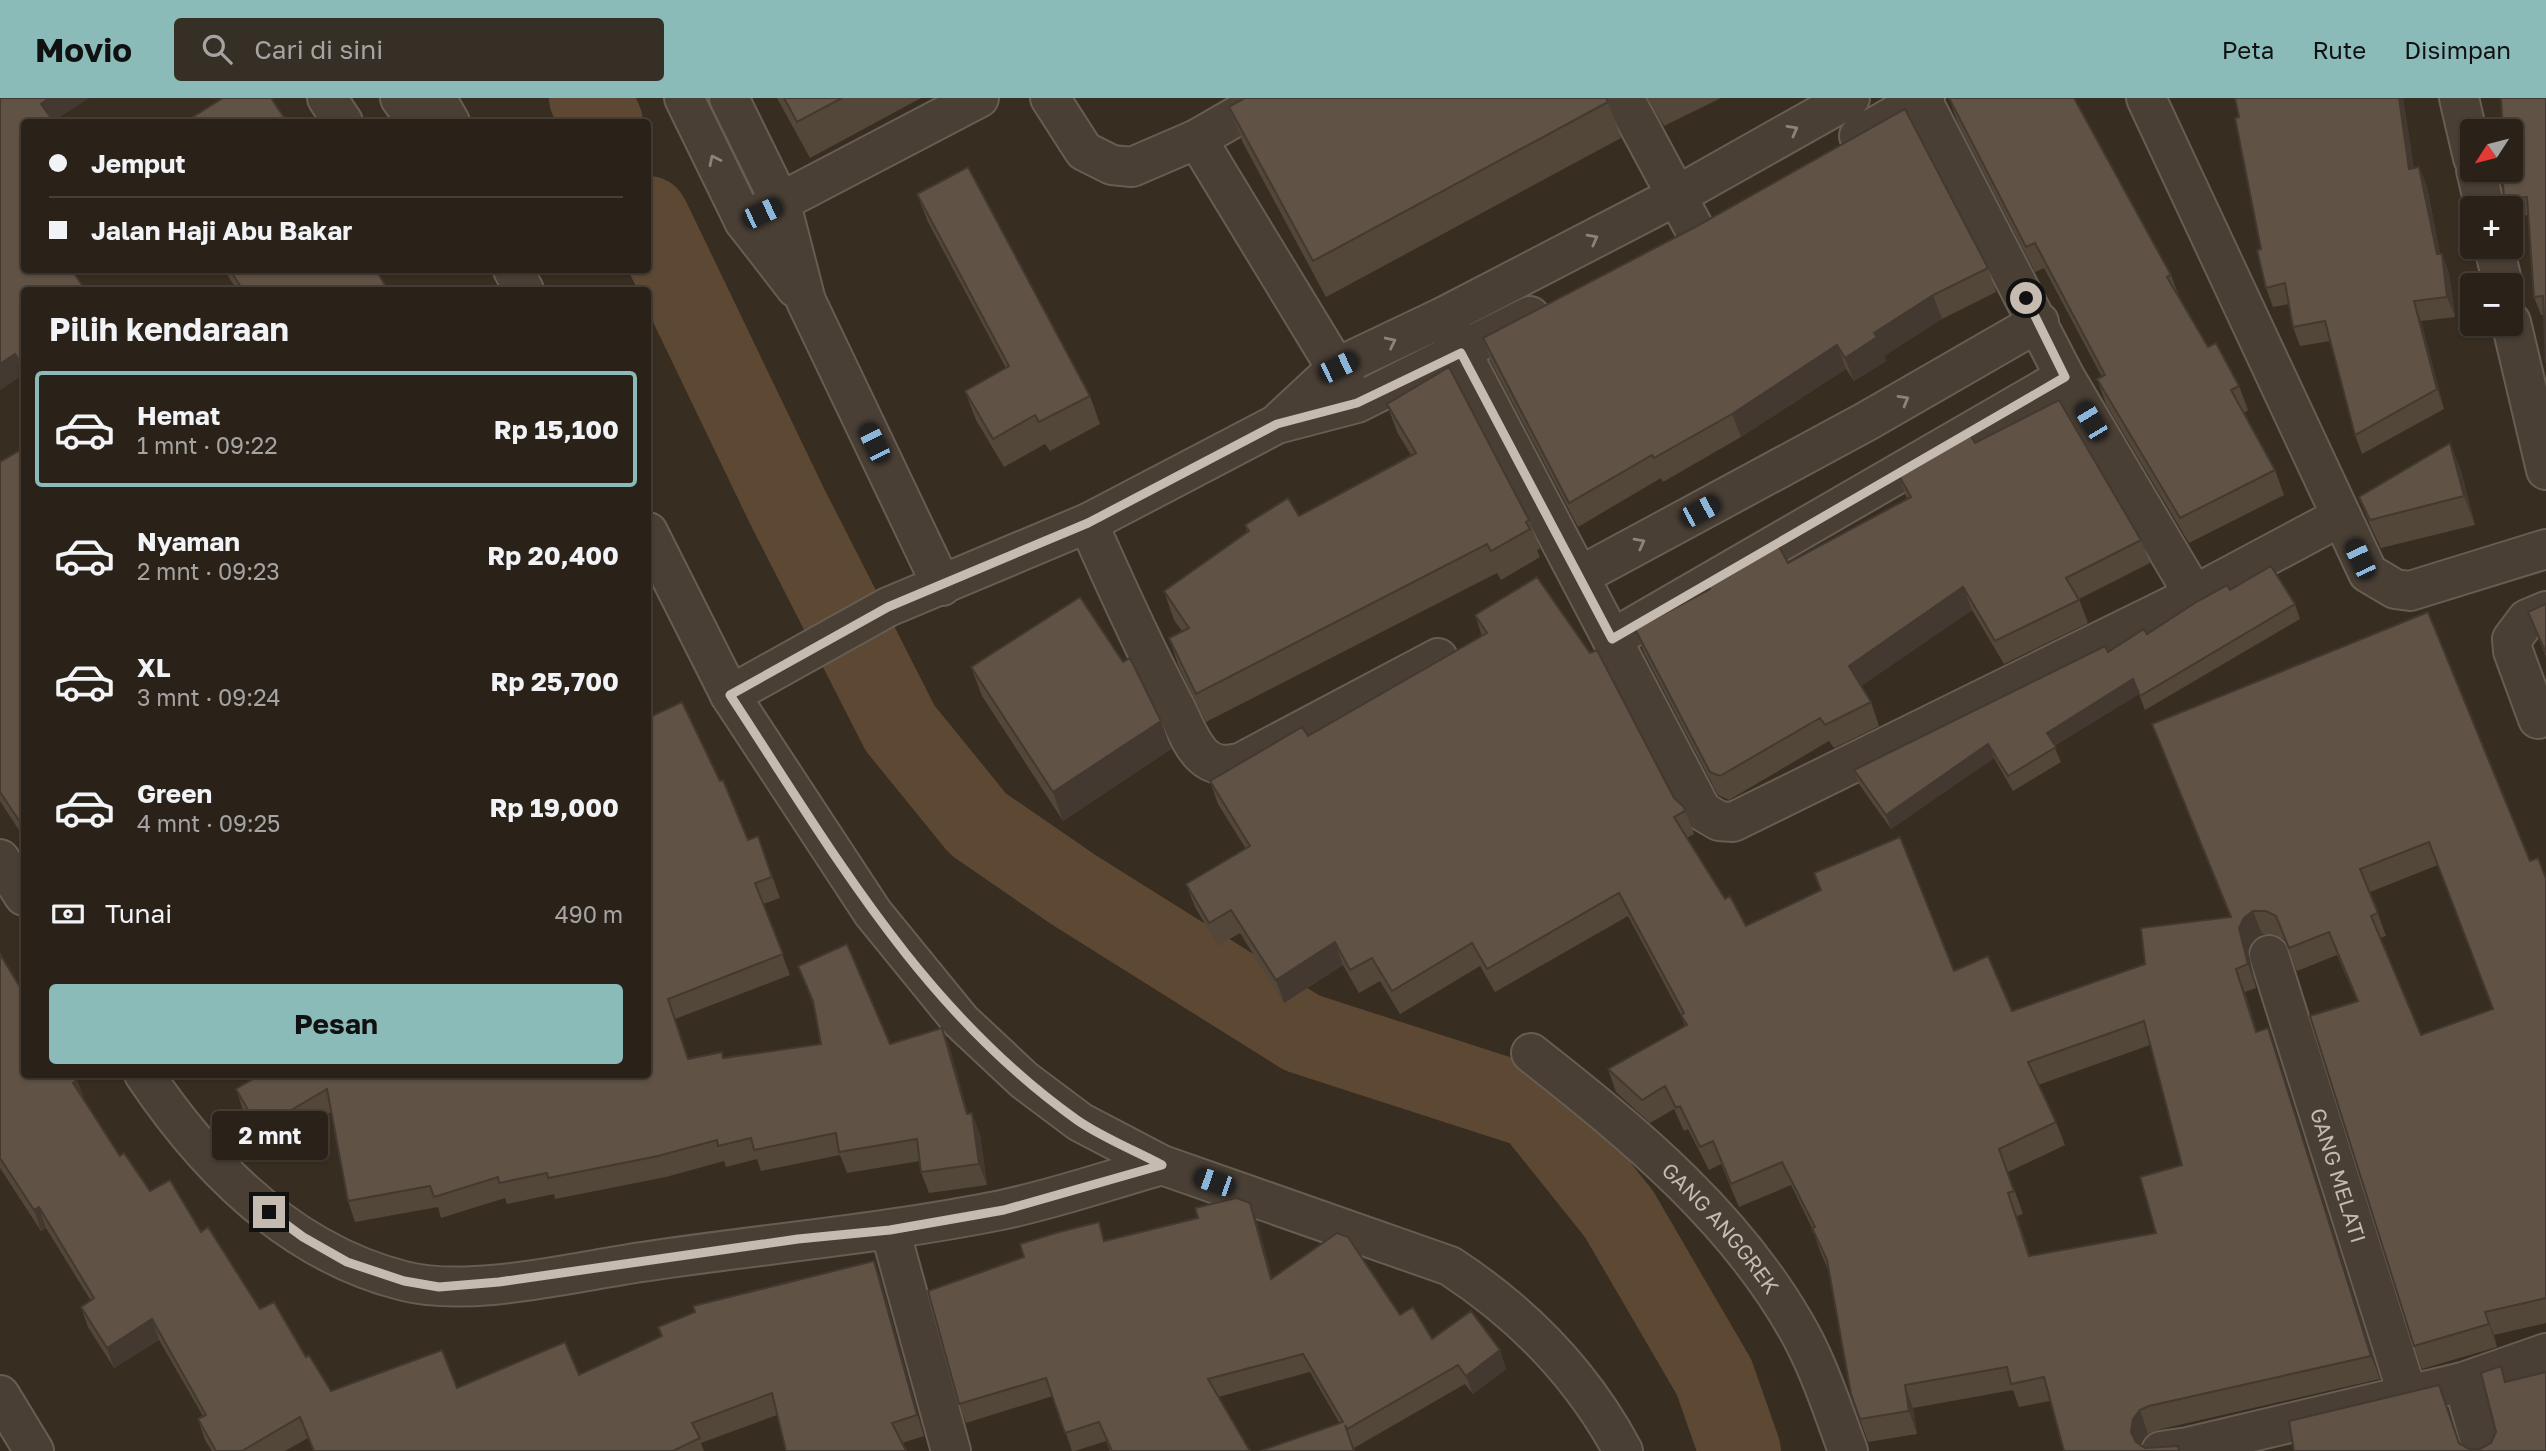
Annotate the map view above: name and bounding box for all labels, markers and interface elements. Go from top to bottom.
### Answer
search box [174,18,664,81]
text: Movio [35,30,132,69]
icon: search [198,30,236,68]
text: Cari di sini [254,34,383,65]
text: Peta [2222,35,2274,64]
text: Rute [2312,35,2366,64]
text: Disimpan [2404,35,2511,64]
north arrow [2460,119,2524,182]
map controls [2460,119,2523,336]
one-way arrow [1786,125,1798,138]
text: Jemput [91,148,186,179]
one-way arrow [708,155,722,167]
car [739,195,786,231]
button: + [2460,196,2523,259]
text: Jalan Haji Abu Bakar [91,215,352,246]
one-way arrow [1586,233,1598,247]
button: − [2460,273,2523,336]
route start [2010,282,2042,314]
text: Pilih kendaraan [49,310,289,348]
one-way arrow [1384,336,1396,350]
car [1315,348,1362,386]
one-way arrow [1897,395,1910,408]
icon: car [53,398,116,461]
car [2072,398,2111,444]
text: Hemat [137,400,220,431]
text: Rp 15,100 [494,414,619,445]
car [856,420,893,466]
text: 1 mnt · 09:22 [137,431,278,459]
car [1677,492,1724,530]
icon: car [53,524,116,587]
text: Nyaman [137,526,240,557]
car [2342,536,2379,582]
one-way arrow [1633,538,1645,552]
text: Rp 20,400 [487,540,619,571]
text: 2 mnt · 09:23 [137,557,280,585]
icon: car [53,650,116,713]
text: XL [137,652,171,683]
text: Rp 25,700 [490,666,619,697]
text: 3 mnt · 09:24 [137,683,281,711]
icon: car [53,776,116,839]
text: Green [137,778,212,809]
text: Rp 19,000 [490,792,619,823]
text: 4 mnt · 09:25 [137,809,280,837]
icon: cash [49,895,87,933]
text: Tunai [105,898,172,929]
text: 490 m [555,900,623,928]
button: Pesan [49,984,623,1064]
street label: GANG MELATI [2305,1105,2372,1246]
callout: 2 mnt [211,1110,327,1160]
text: 2 mnt [238,1121,302,1149]
street label: GANG ANGGREK [1657,1157,1785,1299]
car [1191,1165,1238,1199]
route end [253,1196,285,1228]

